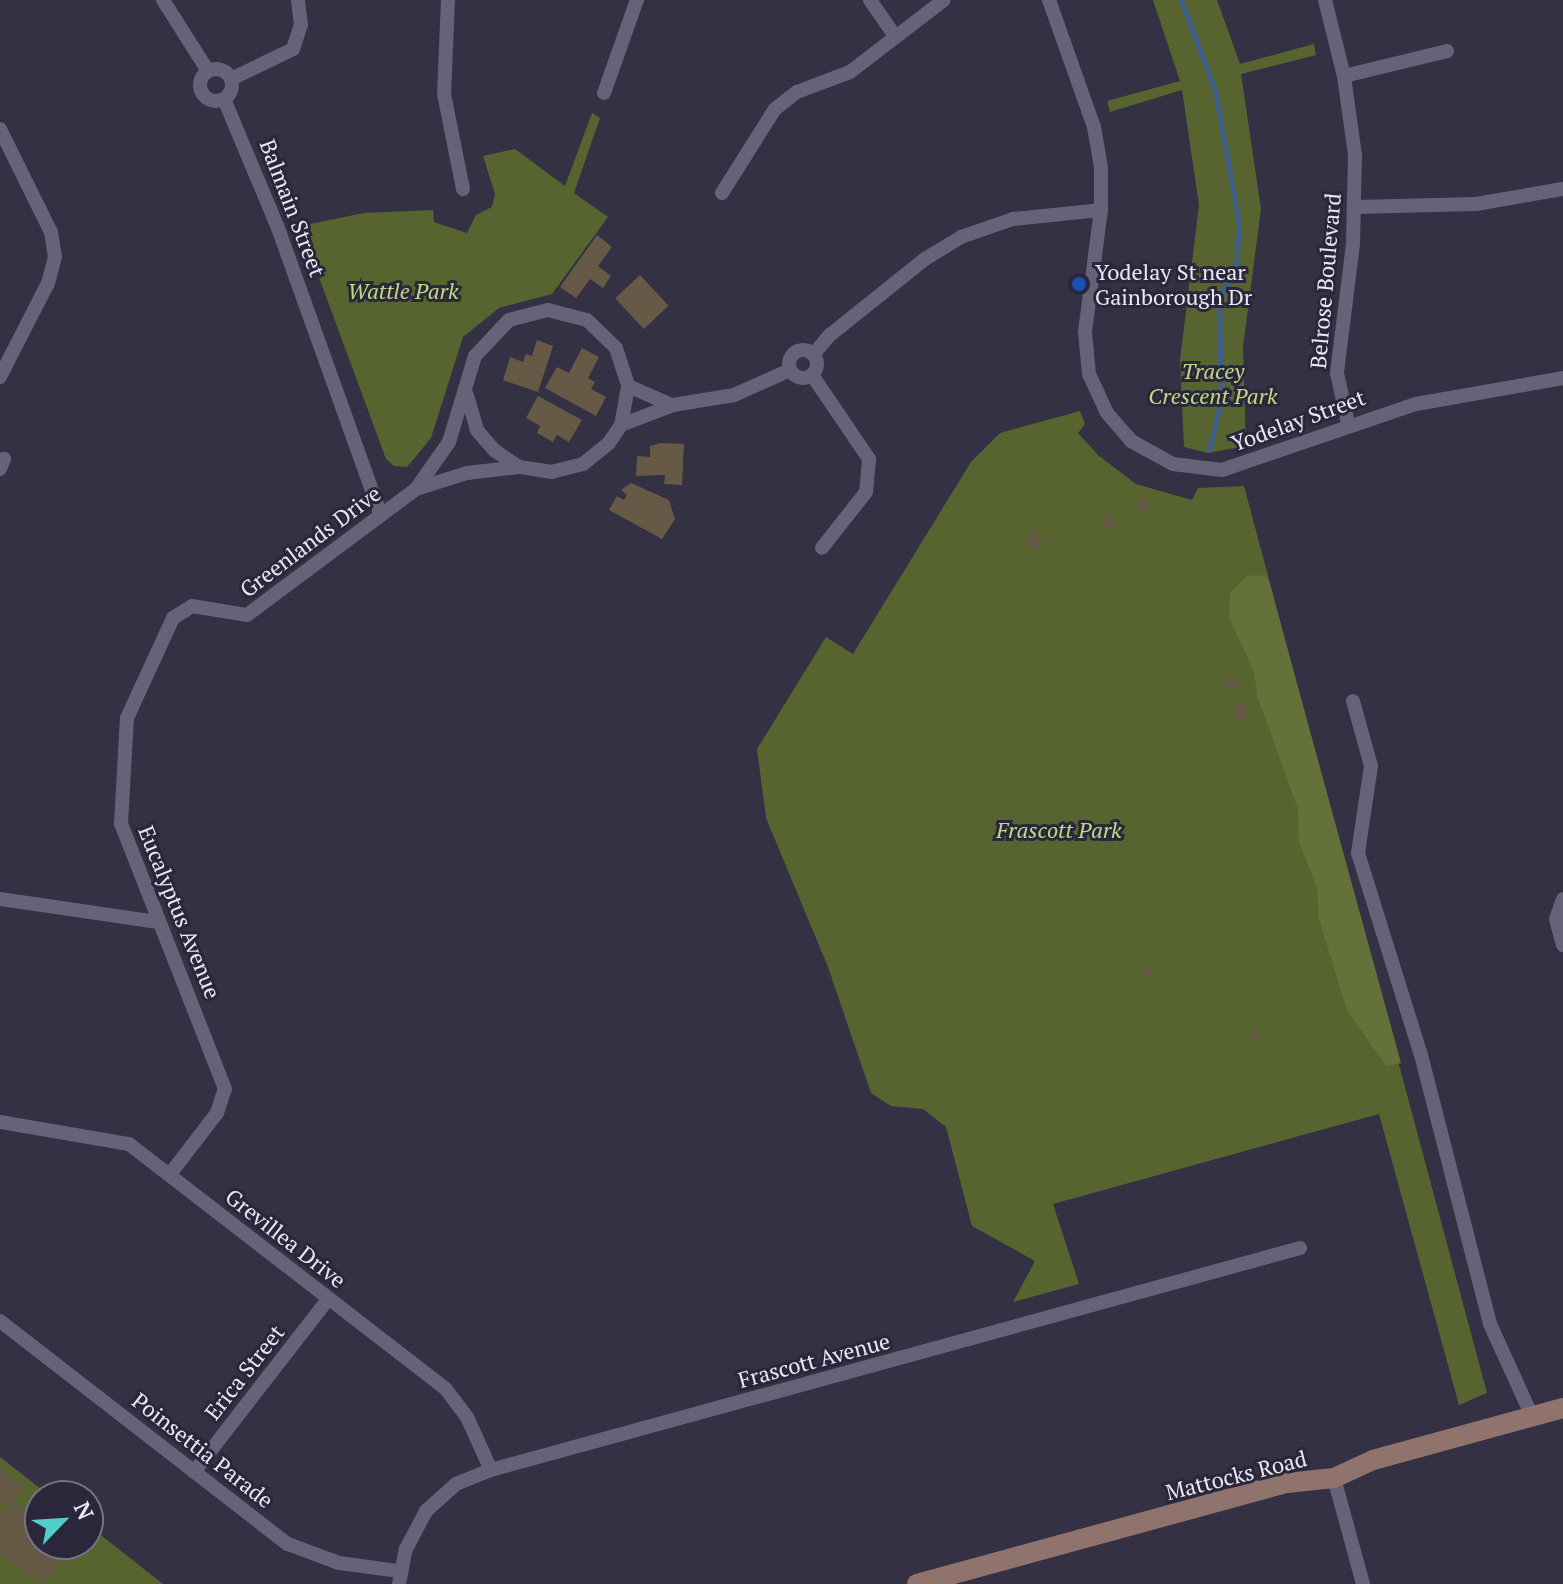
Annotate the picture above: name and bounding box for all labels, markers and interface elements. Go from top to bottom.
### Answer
street label: Balmain Street [255,136,331,280]
street label: Belrose Boulevard [1304,192,1346,370]
place label: Yodelay St near Gainborough Dr [1095,258,1252,310]
marker: Yodelay St near Gainborough Dr [1070,275,1088,293]
park label: Wattle Park [348,278,458,304]
park label: Tracey Crescent Park [1148,357,1278,408]
street label: Yodelay Street [1227,384,1369,456]
street label: Greenlands Drive [235,480,385,602]
park label: Frascott Park [996,817,1122,843]
street label: Eucalyptus Avenue [133,822,227,1002]
street label: Grevillea Drive [221,1183,351,1293]
street label: Erica Street [199,1319,289,1425]
street label: Frascott Avenue [735,1327,893,1393]
street label: Poinsettia Parade [127,1387,279,1513]
street label: Mattocks Road [1163,1445,1309,1505]
north arrow [24,1480,104,1560]
text: N [68,1497,101,1524]

